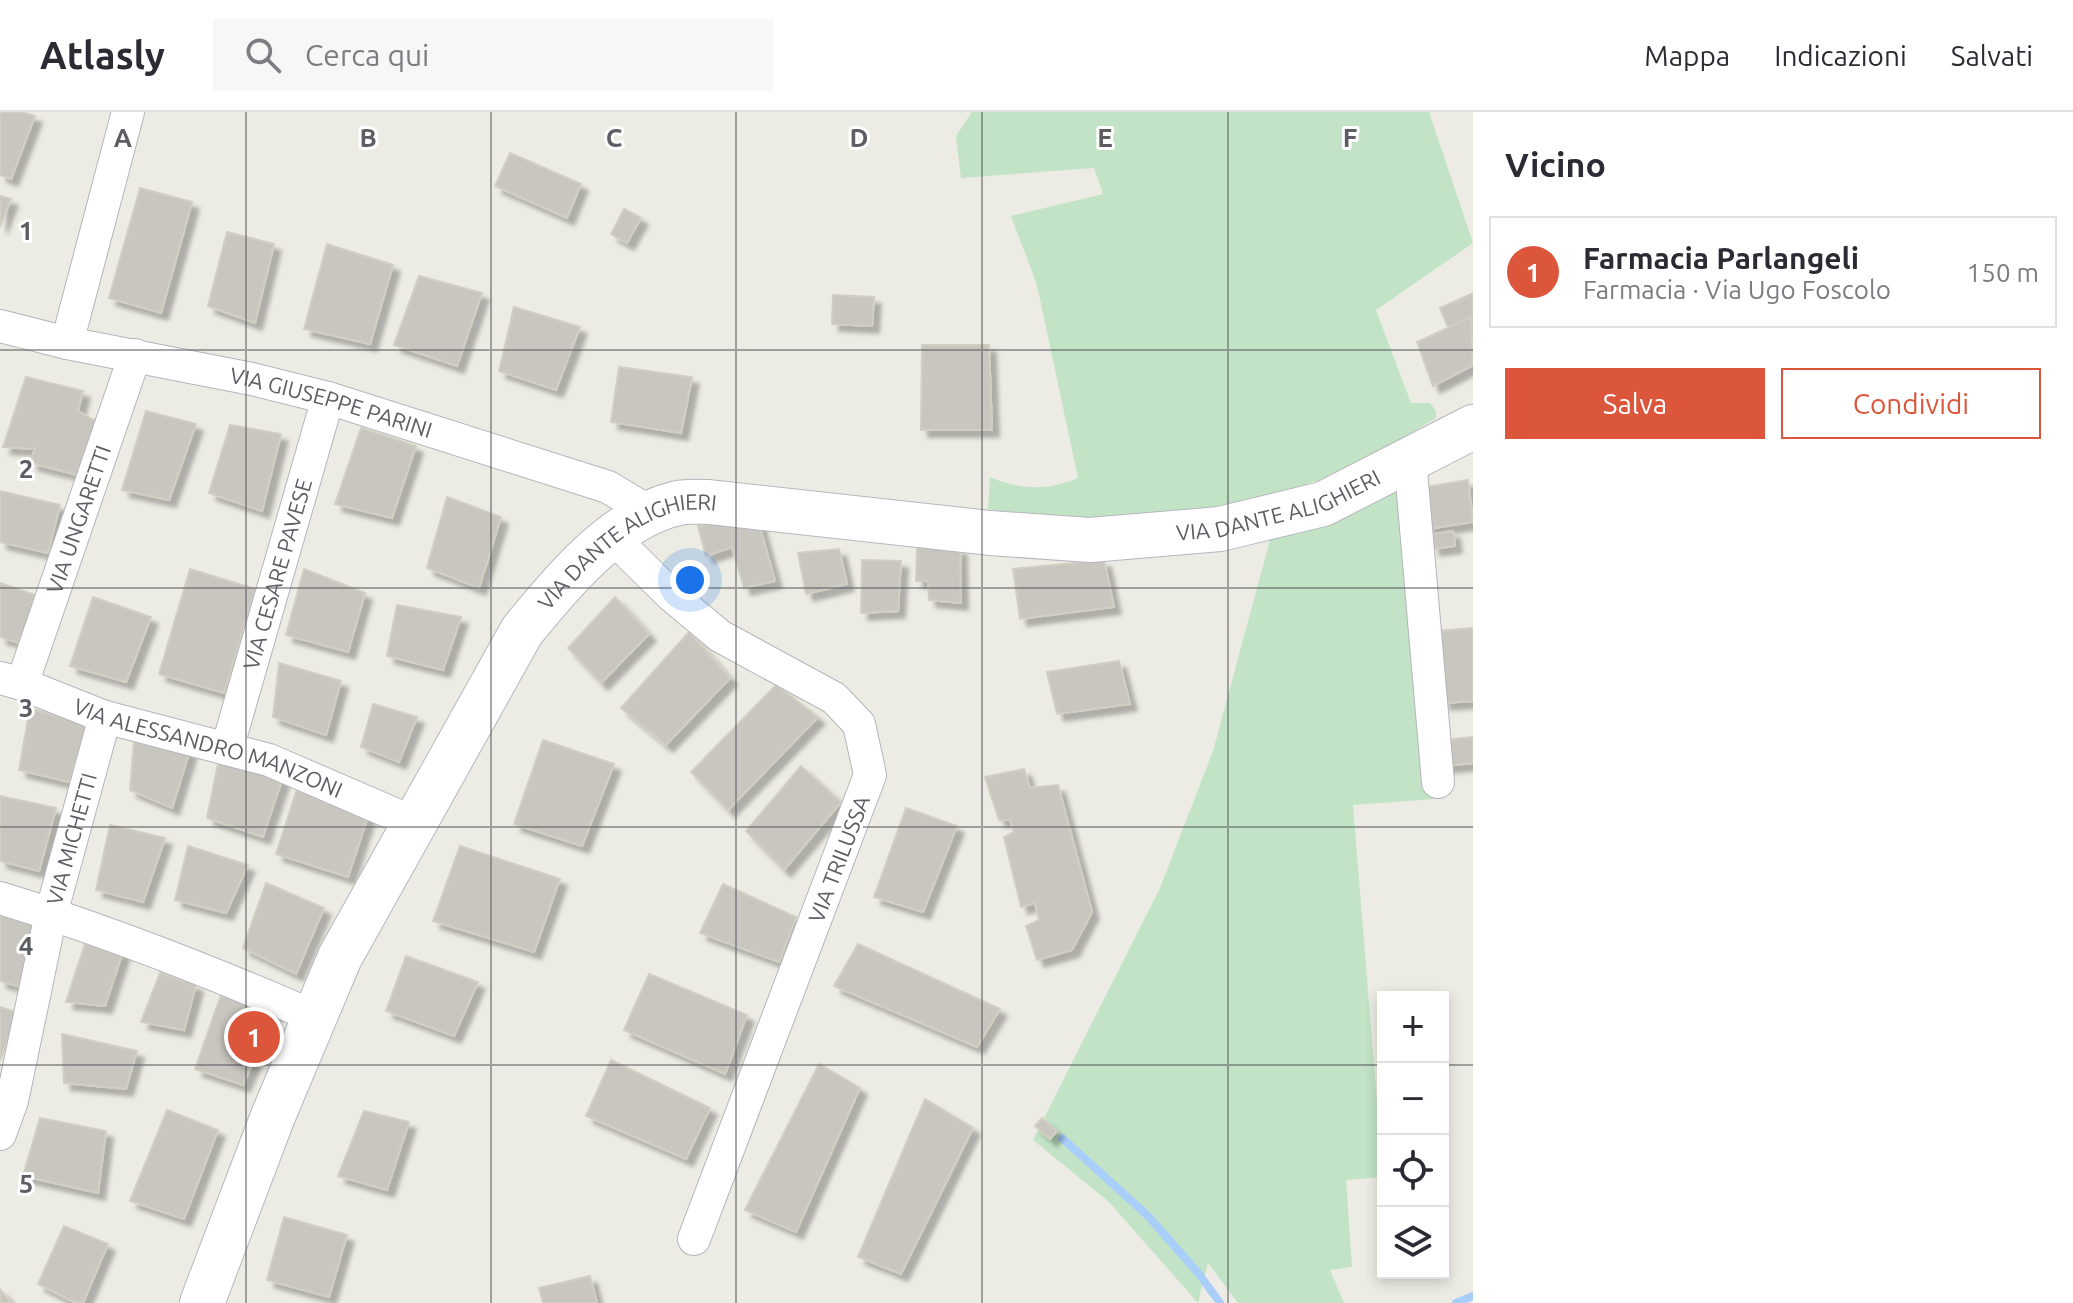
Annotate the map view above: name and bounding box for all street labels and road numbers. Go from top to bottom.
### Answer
street label: VIA GIUSEPPE PARINI [228,362,435,442]
street label: VIA UNGARETTI [41,442,115,597]
street label: VIA DANTE ALIGHIERI [1175,464,1384,545]
street label: VIA CESARE PAVESE [238,476,316,672]
street label: VIA DANTE ALIGHIERI [532,489,718,614]
street label: VIA ALESSANDRO MANZONI [70,693,347,802]
street label: VIA MICHETTI [41,770,101,907]
street label: VIA TRILUSSA [803,791,874,926]

